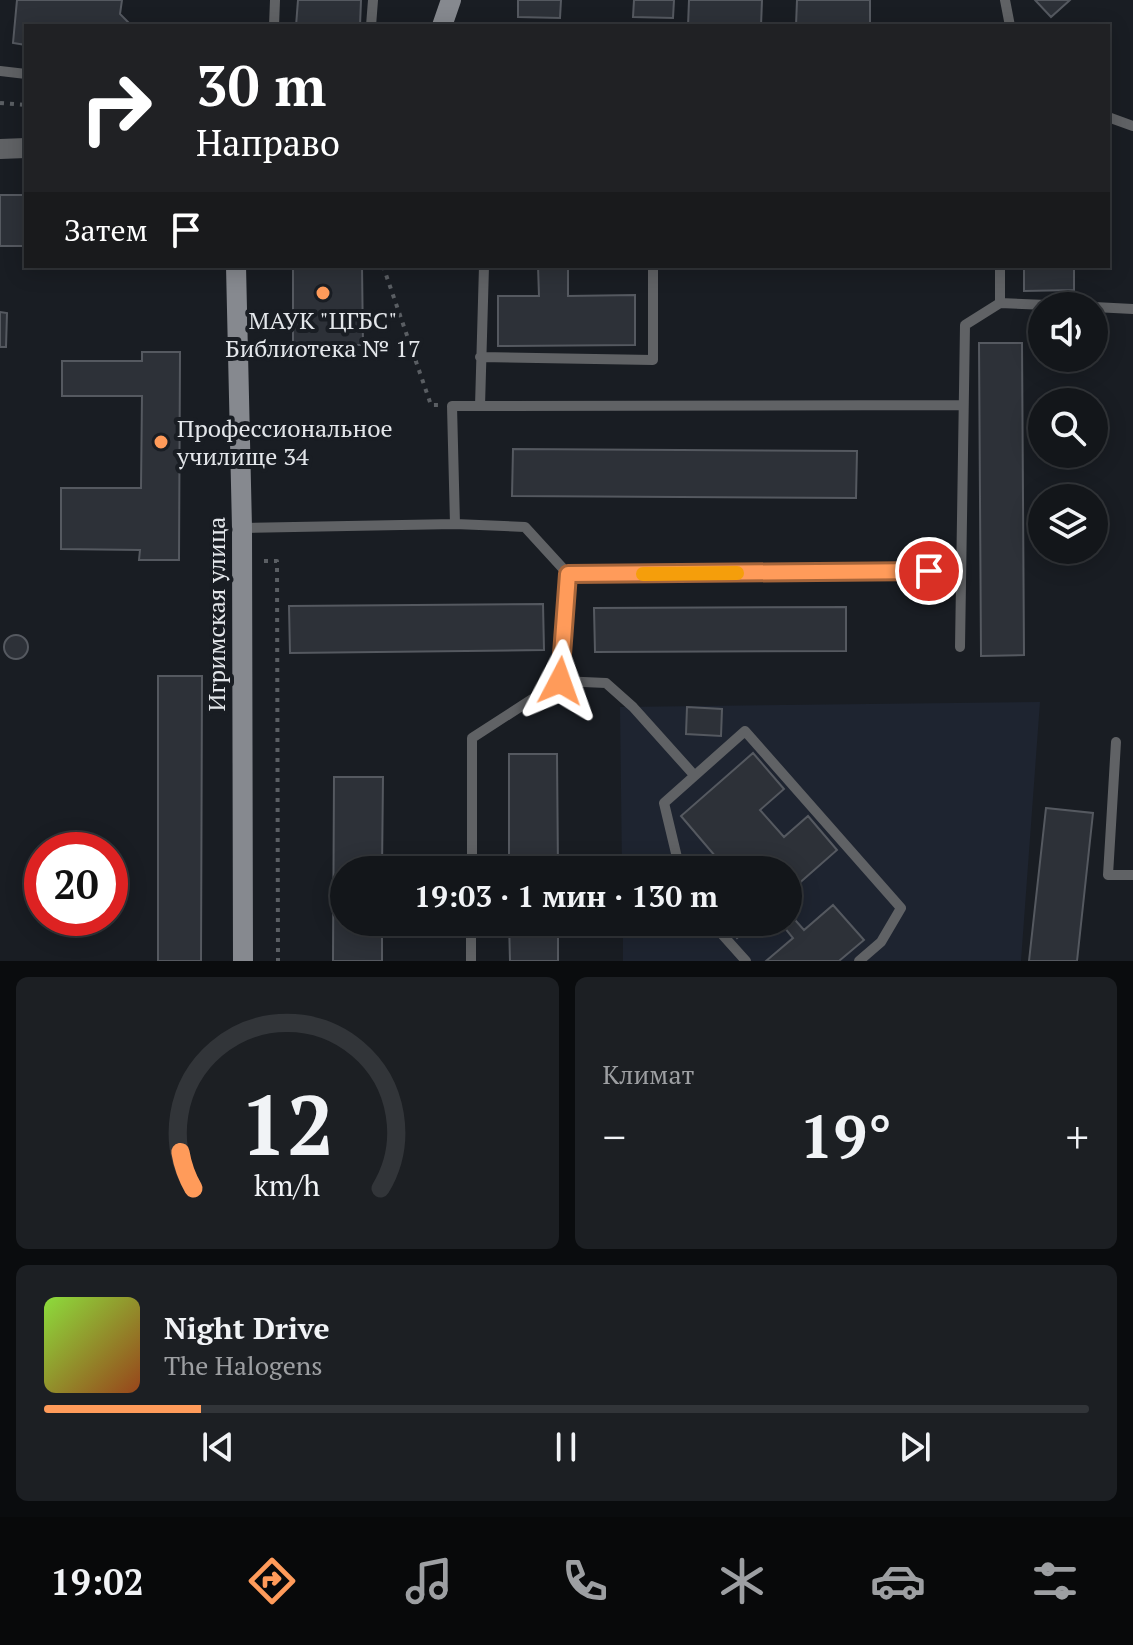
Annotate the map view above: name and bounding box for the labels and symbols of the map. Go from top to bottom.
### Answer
marker: МАУК "ЦГБС" Библиотека № 17 [314,284,332,302]
place label: МАУК "ЦГБС" Библиотека № 17 [225,304,421,364]
place label: Профессиональное училище 34 [176,412,392,472]
marker: Профессиональное училище 34 [152,433,170,451]
street label: Игримская улица [200,517,232,711]
pin [895,537,963,605]
position arrow [518,639,602,723]
speed limit sign: 20 [24,832,128,936]

